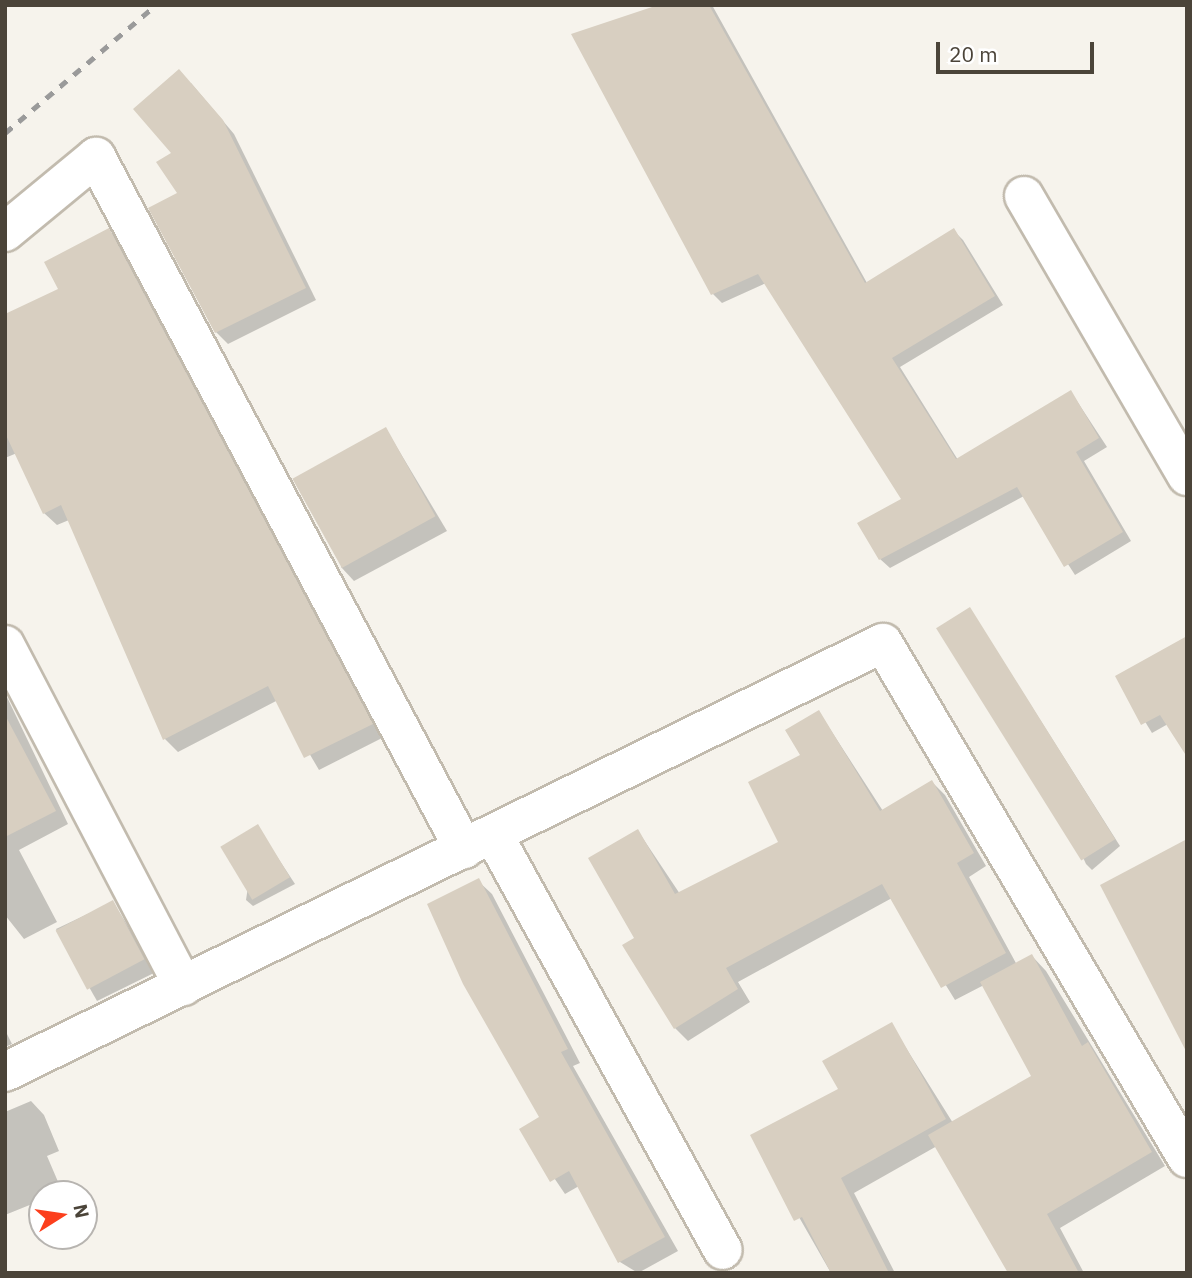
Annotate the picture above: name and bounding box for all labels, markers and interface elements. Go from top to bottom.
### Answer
scale bar [940,28,1098,72]
text: 20 m [949,40,998,68]
north arrow [28,1180,98,1250]
text: N [68,1202,95,1220]

